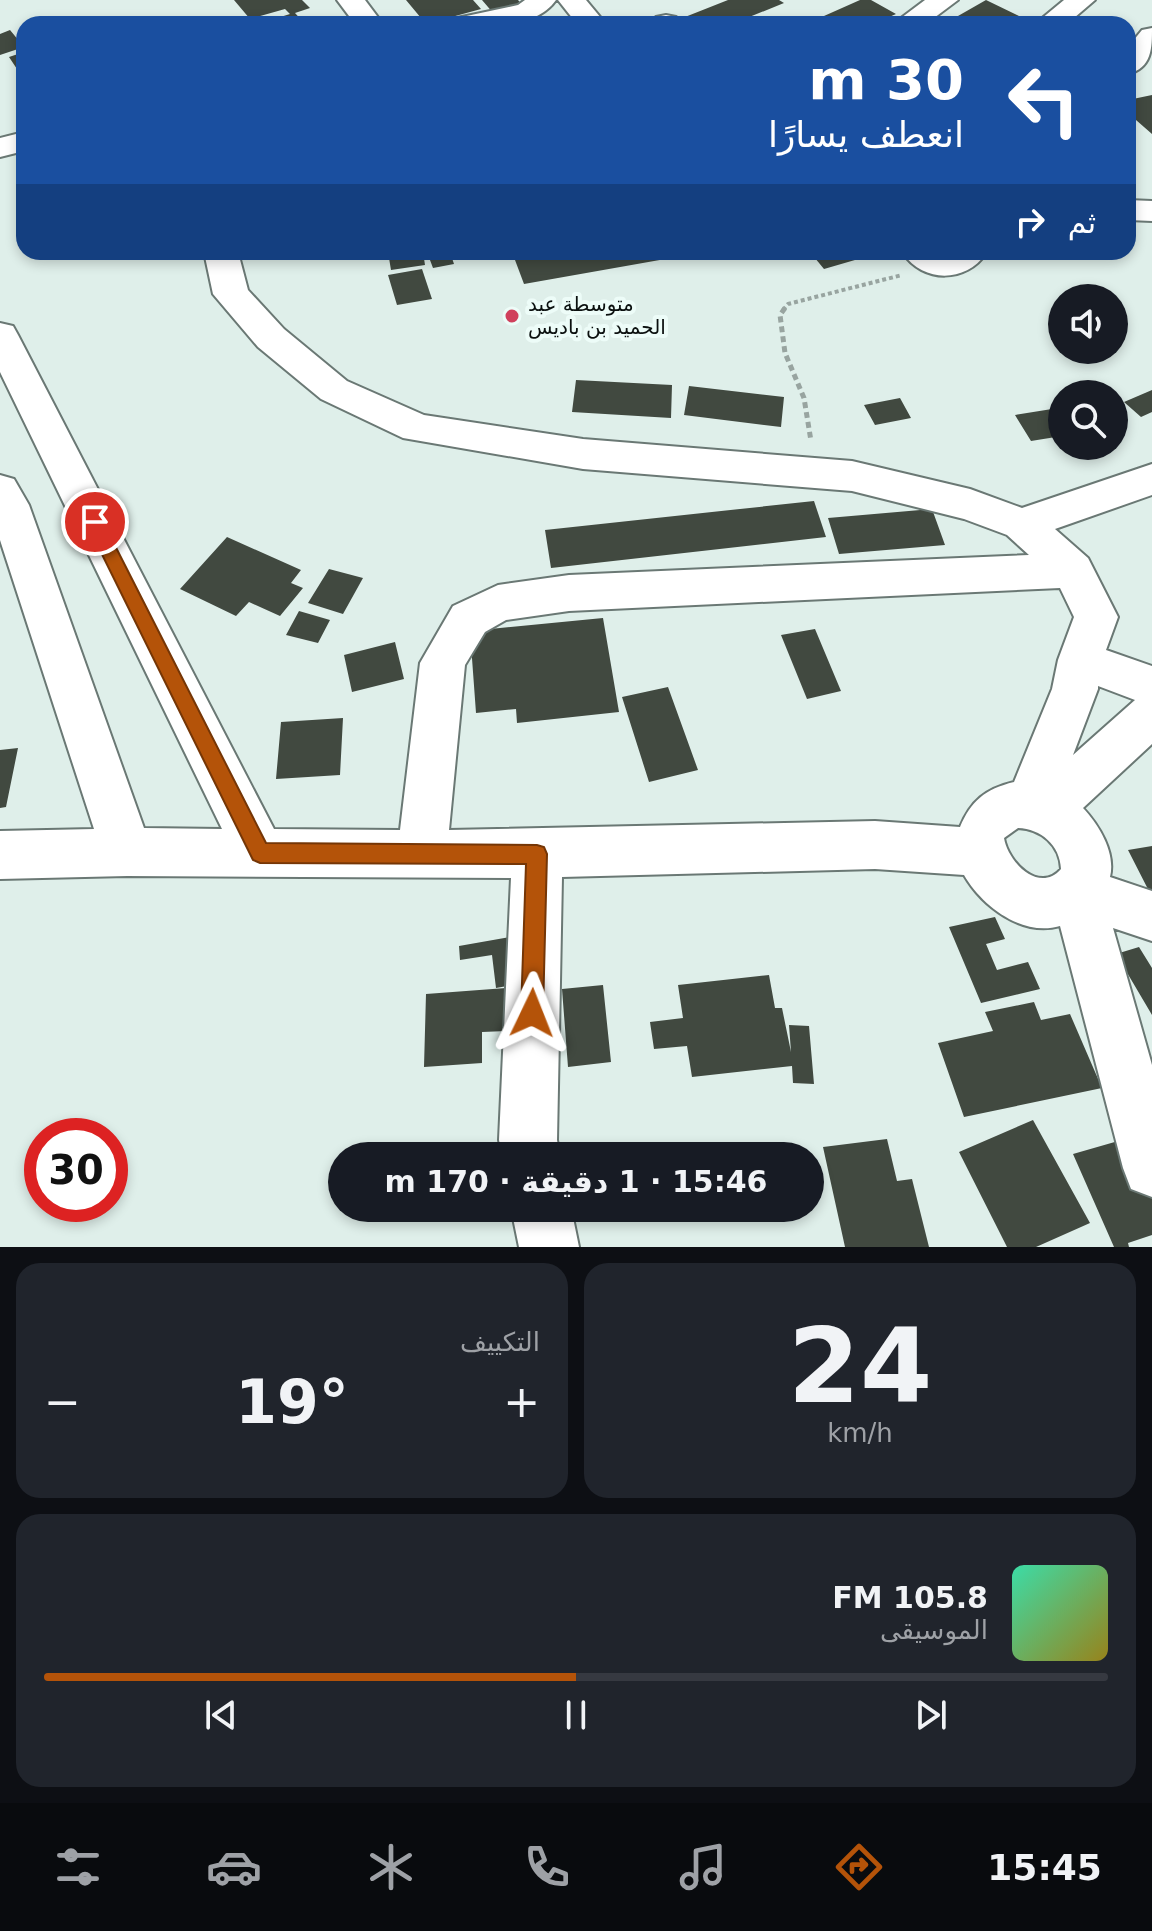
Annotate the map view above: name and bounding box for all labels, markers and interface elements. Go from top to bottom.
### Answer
text: 30 m [808,47,964,112]
icon: left [992,48,1096,152]
text: انعطف يسارًا [768,114,964,155]
icon: right [1008,200,1052,244]
text: ثم [1068,205,1096,240]
map controls [1048,284,1128,460]
button: sound [1048,284,1128,364]
place label: متوسطة عبد الحميد بن باديس [528,292,666,339]
marker: متوسطة عبد الحميد بن باديس [503,307,521,325]
button: search [1048,380,1128,460]
pin [61,488,129,556]
icon: arrive [73,500,117,544]
position arrow [490,971,574,1055]
speed limit sign: 30 [24,1118,128,1222]
text: 15:46 · 1 دقيقة · 170 m [385,1164,767,1199]
text: 24 [788,1305,932,1427]
text: التكييف [460,1327,540,1357]
text: 19° [235,1367,349,1437]
text: − [44,1376,81,1427]
text: + [503,1376,540,1427]
text: km/h [827,1418,893,1448]
text: 105.8 FM [832,1580,988,1615]
text: الموسيقى [880,1615,988,1645]
icon: previous [199,1693,243,1737]
icon: pause [554,1693,598,1737]
icon: next [909,1693,953,1737]
icon: filters [50,1839,106,1895]
icon: car [206,1839,262,1895]
icon: climate [363,1839,419,1895]
icon: phone [519,1839,575,1895]
icon: music [675,1839,731,1895]
icon: directions [831,1839,887,1895]
text: 15:45 [987,1847,1102,1888]

